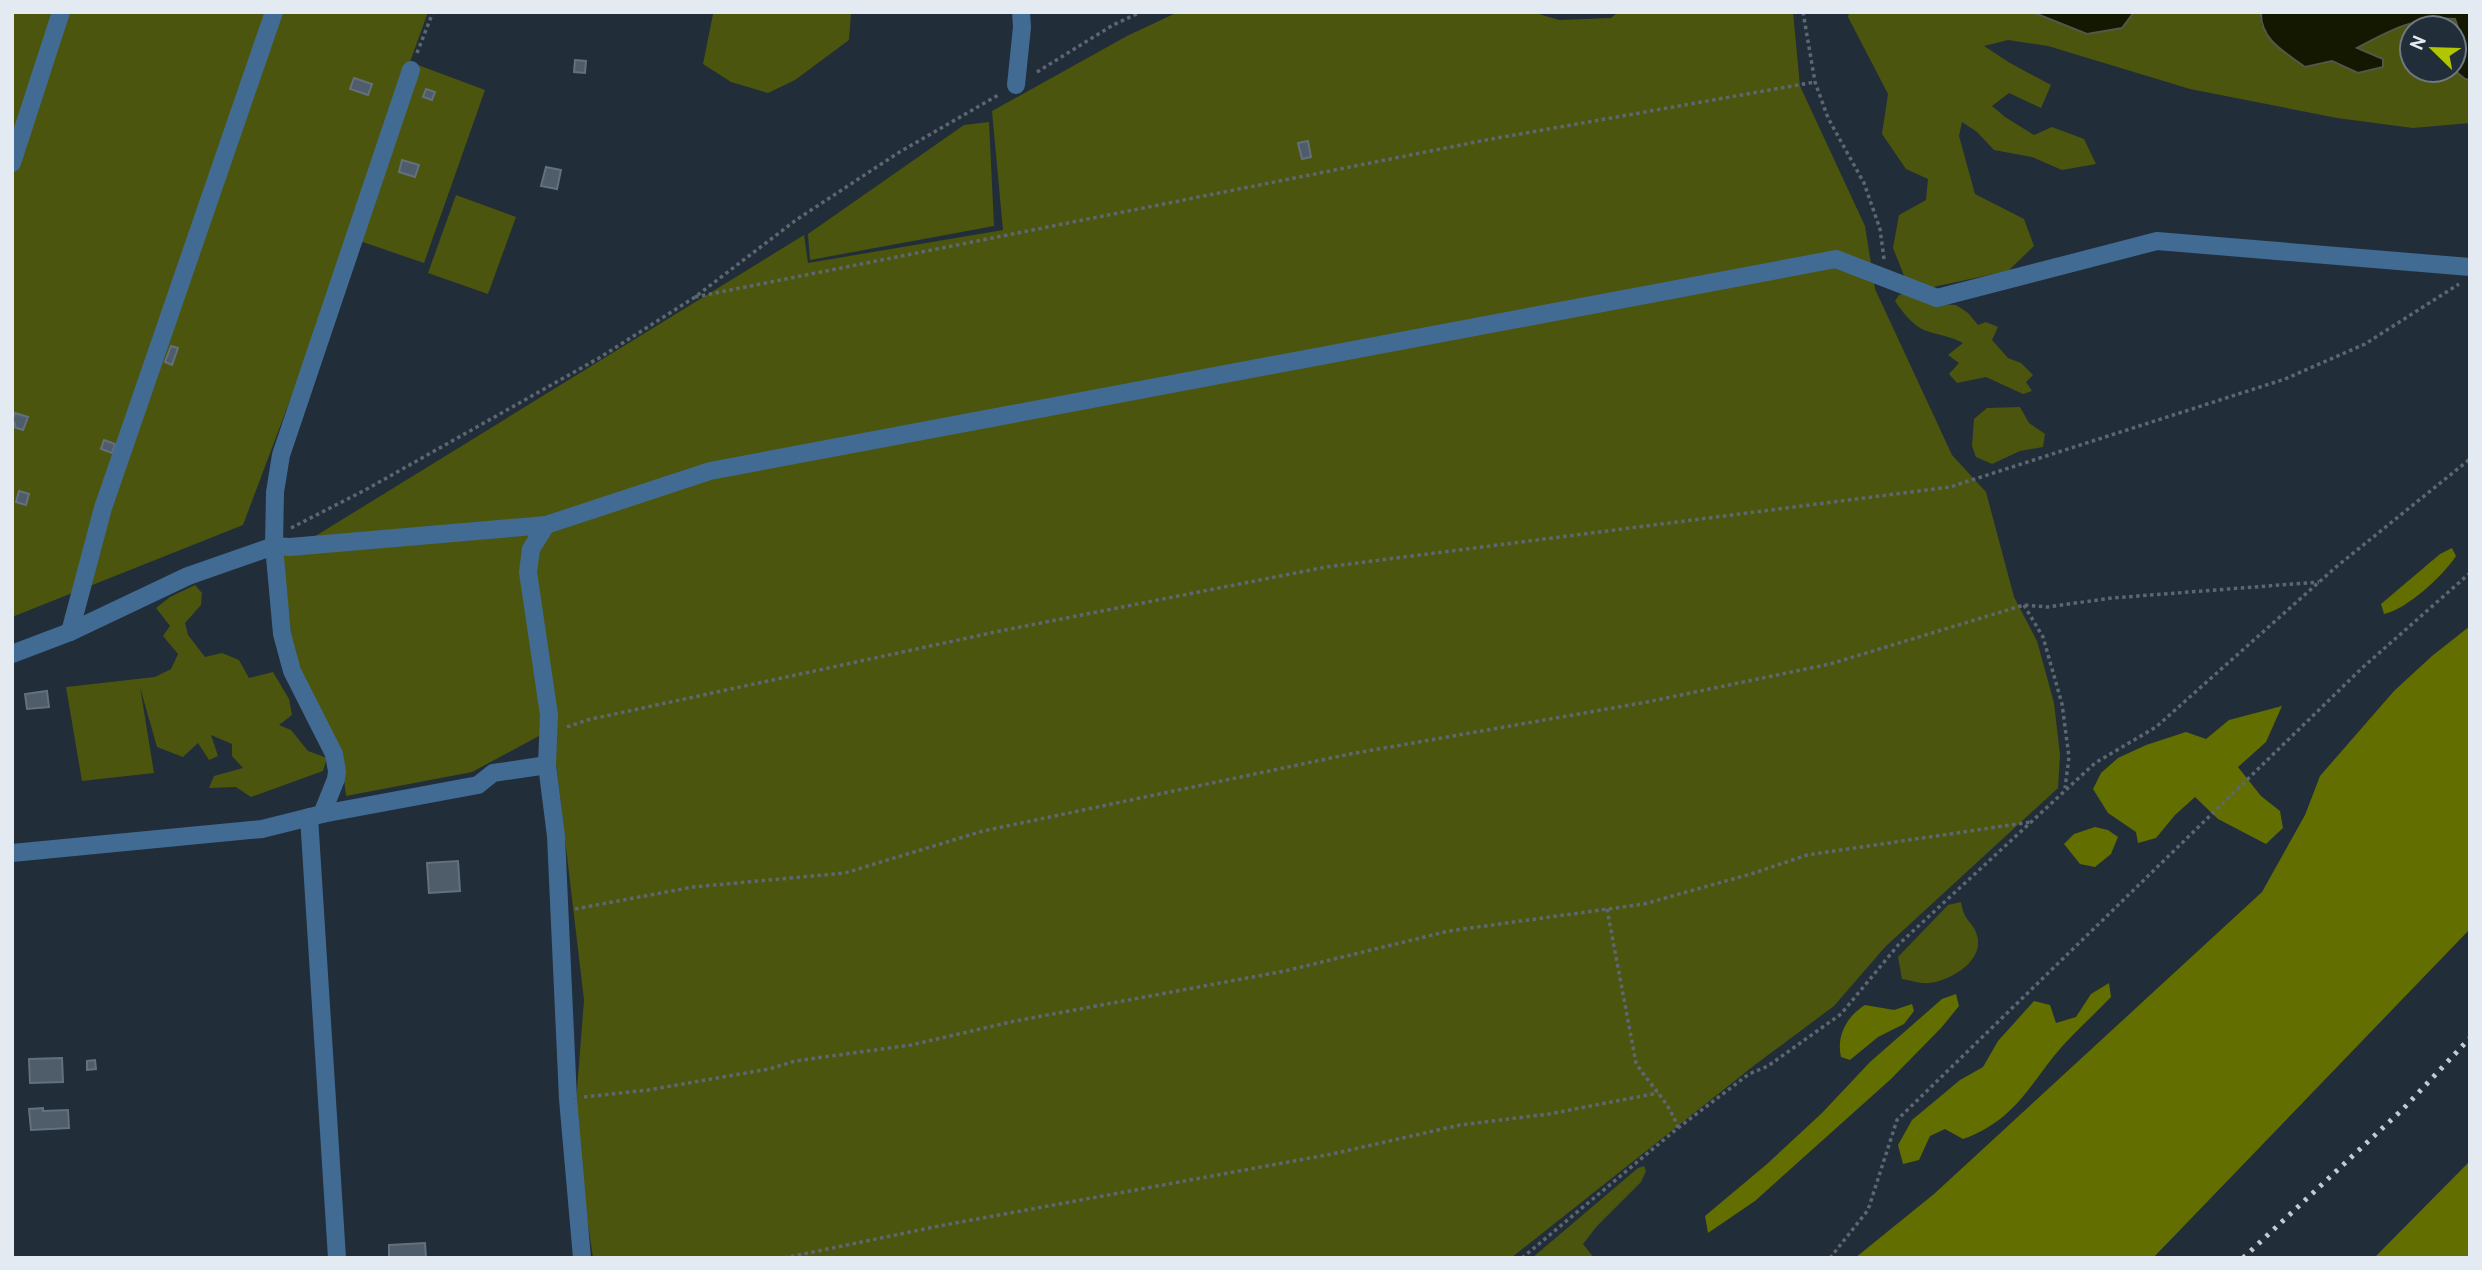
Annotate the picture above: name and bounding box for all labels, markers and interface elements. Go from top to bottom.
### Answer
north arrow [2398,14,2468,84]
text: N [2405,32,2433,54]

